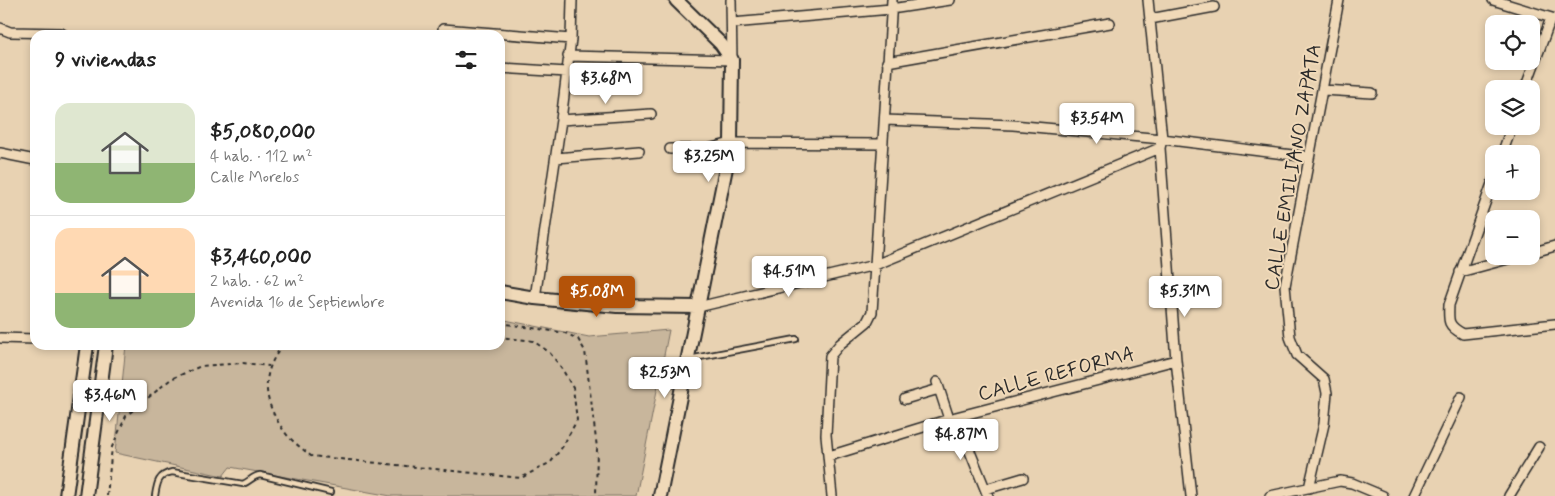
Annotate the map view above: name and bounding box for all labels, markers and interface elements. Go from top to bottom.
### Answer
map controls [1485,15,1540,265]
button: locate [1485,15,1540,70]
street label: CALLE EMILIANO ZAPATA [1258,42,1328,293]
text: 9 viviendas [55,46,156,74]
icon: filters [452,46,480,74]
pin: $3.68M [565,62,647,105]
text: $3.68M [581,68,631,89]
button: layers [1485,80,1540,135]
pin: $3.54M [1056,102,1138,145]
text: $3.54M [1070,108,1124,129]
text: $5,080,000 [210,118,316,146]
icon: home [95,123,155,183]
pin: $3.25M [668,140,750,183]
button: + [1485,145,1540,200]
text: 4 hab. · 112 m² [210,146,313,167]
text: $3.25M [684,146,734,167]
text: Calle Morelos [210,167,299,188]
button: − [1485,210,1540,265]
text: $3,460,000 [210,243,312,271]
icon: home [95,248,155,308]
pin: $4.51M [748,256,830,298]
text: $4.51M [763,261,815,282]
text: 2 hab. · 62 m² [210,271,304,292]
pin: $5.08M [556,276,638,318]
pin: $5.31M [1144,276,1226,318]
text: $5.08M [570,281,624,302]
text: $5.31M [1160,281,1210,302]
text: Avenida 16 de Septiembre [210,292,385,313]
street label: CALLE REFORMA [975,341,1138,408]
pin: $2.53M [624,356,706,399]
text: $2.53M [640,362,691,383]
pin: $3.46M [69,380,151,422]
text: $3.46M [84,385,136,406]
pin: $4.87M [920,418,1002,461]
text: $4.87M [934,424,988,445]

